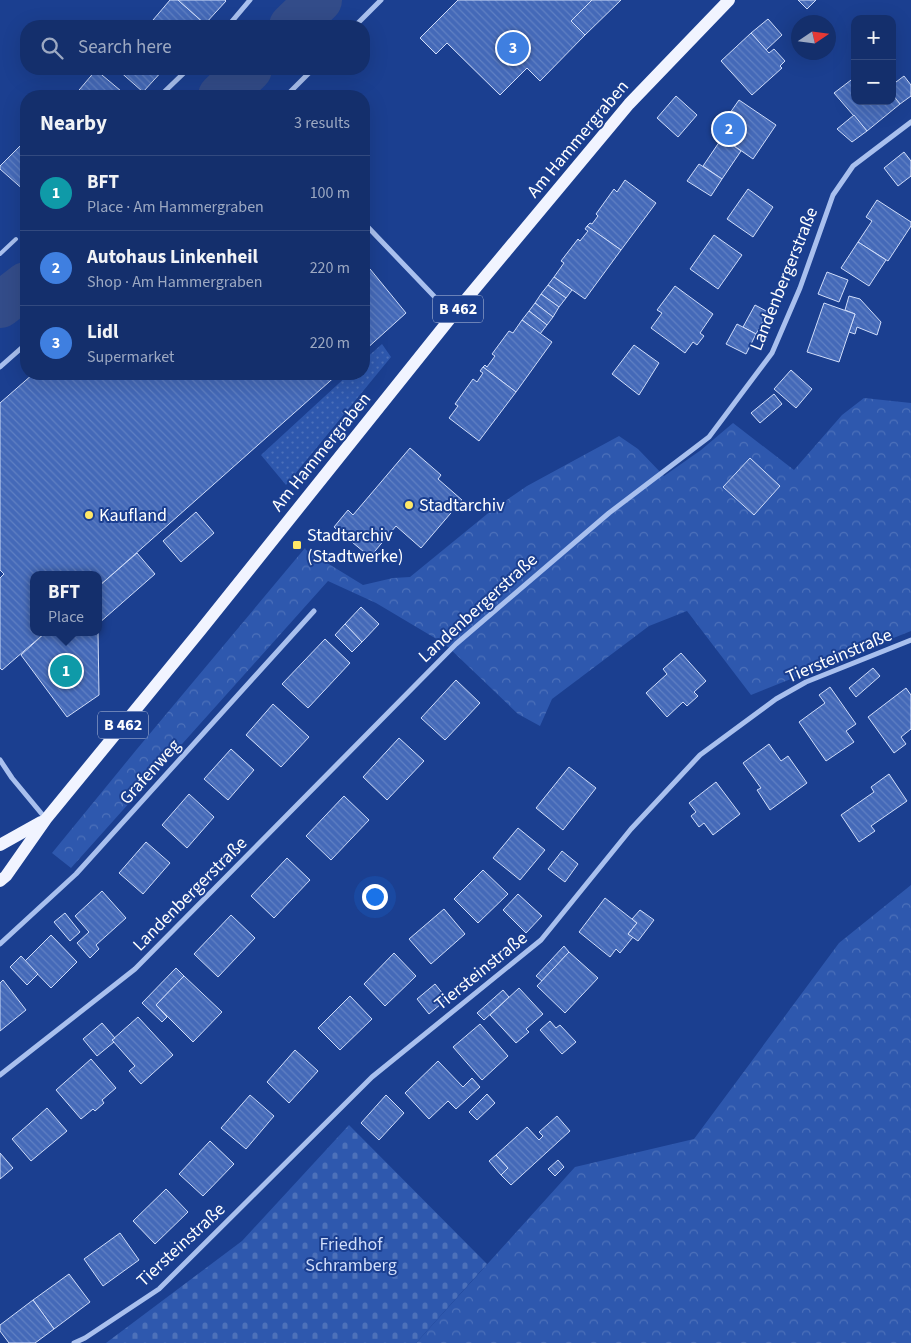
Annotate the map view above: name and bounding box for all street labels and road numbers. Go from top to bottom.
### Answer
street label: Am Hammergraben [521,75,635,203]
street label: Landenbergerstraße [744,203,824,355]
road number: B 462 [433,296,483,322]
street label: Am Hammergraben [265,387,377,517]
street label: Landenbergerstraße [413,548,543,668]
street label: Tiersteinstraße [782,622,896,690]
road number: B 462 [98,712,148,738]
street label: Grafenweg [114,734,186,810]
street label: Landenbergerstraße [127,831,253,957]
street label: Tiersteinstraße [429,926,533,1016]
street label: Tiersteinstraße [131,1197,231,1293]

